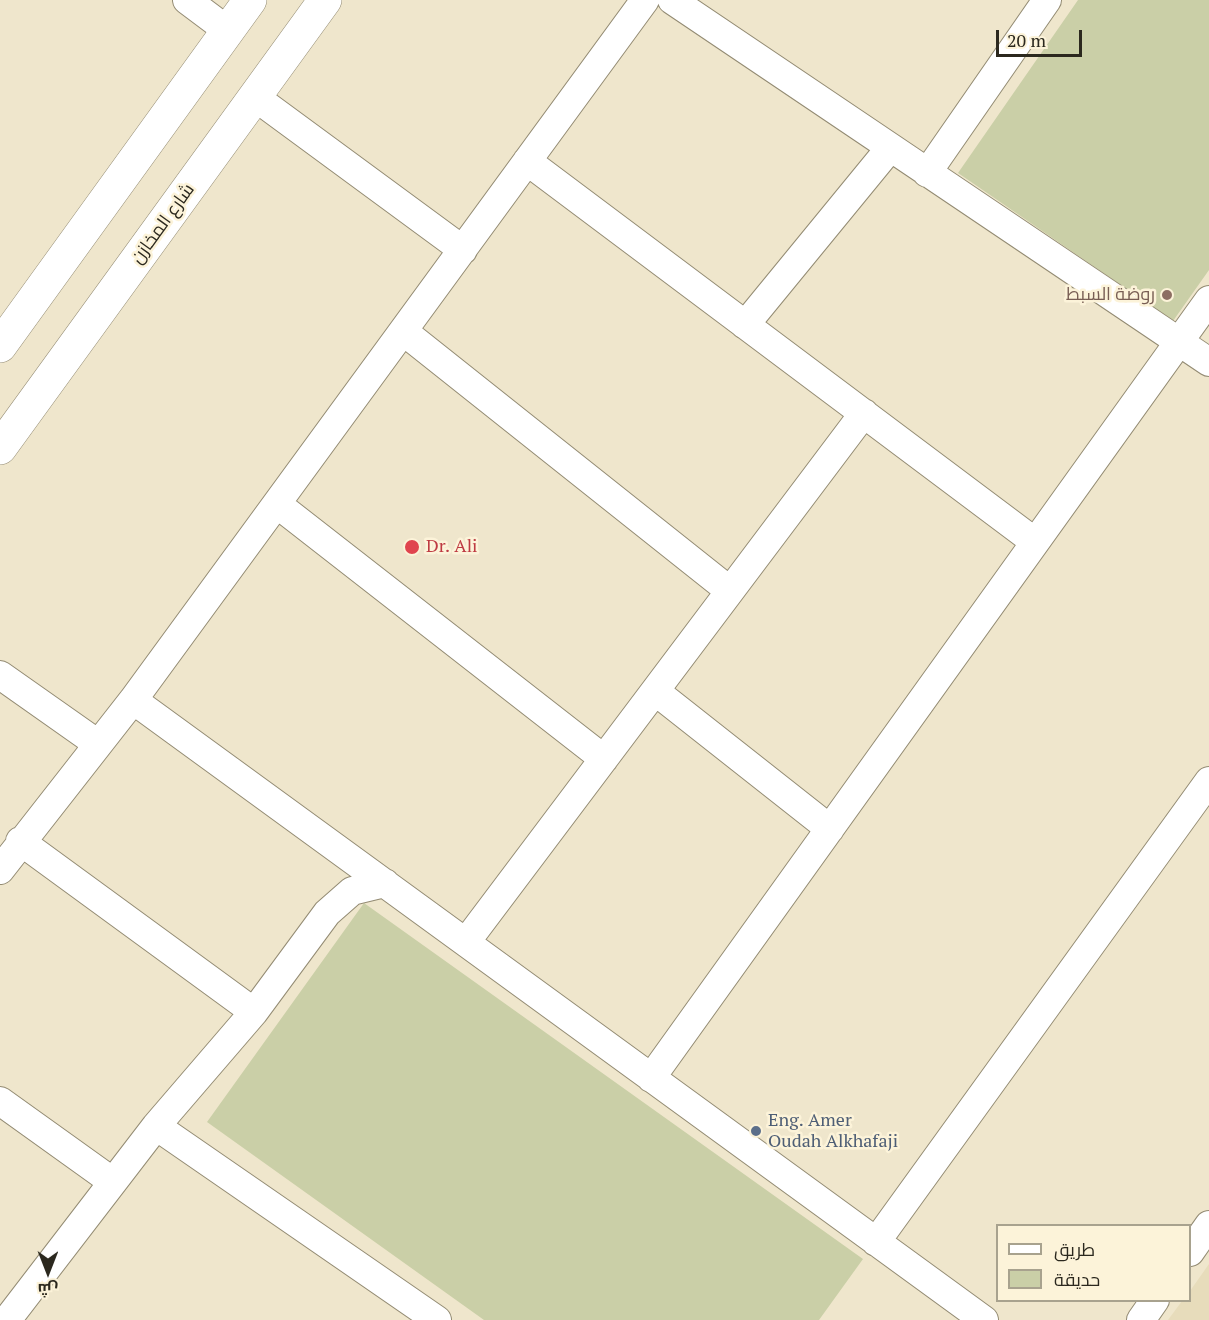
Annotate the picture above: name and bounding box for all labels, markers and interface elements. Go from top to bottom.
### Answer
scale bar [999,18,1084,56]
text: 20 m [1007,28,1046,52]
street label: شارع المخازن [127,180,199,268]
place label: روضة السبط [1066,284,1155,306]
marker: روضة السبط [1160,288,1174,302]
place label: Dr. Ali [426,536,477,558]
marker: Dr. Ali [403,538,421,556]
place label: Eng. Amer Oudah Alkhafaji [768,1110,898,1152]
marker: Eng. Amer Oudah Alkhafaji [749,1124,763,1138]
legend [996,1224,1191,1302]
text: طريق [1054,1237,1095,1261]
north arrow [18,1242,78,1302]
text: حديقة [1054,1267,1100,1291]
text: ش [38,1279,58,1301]

